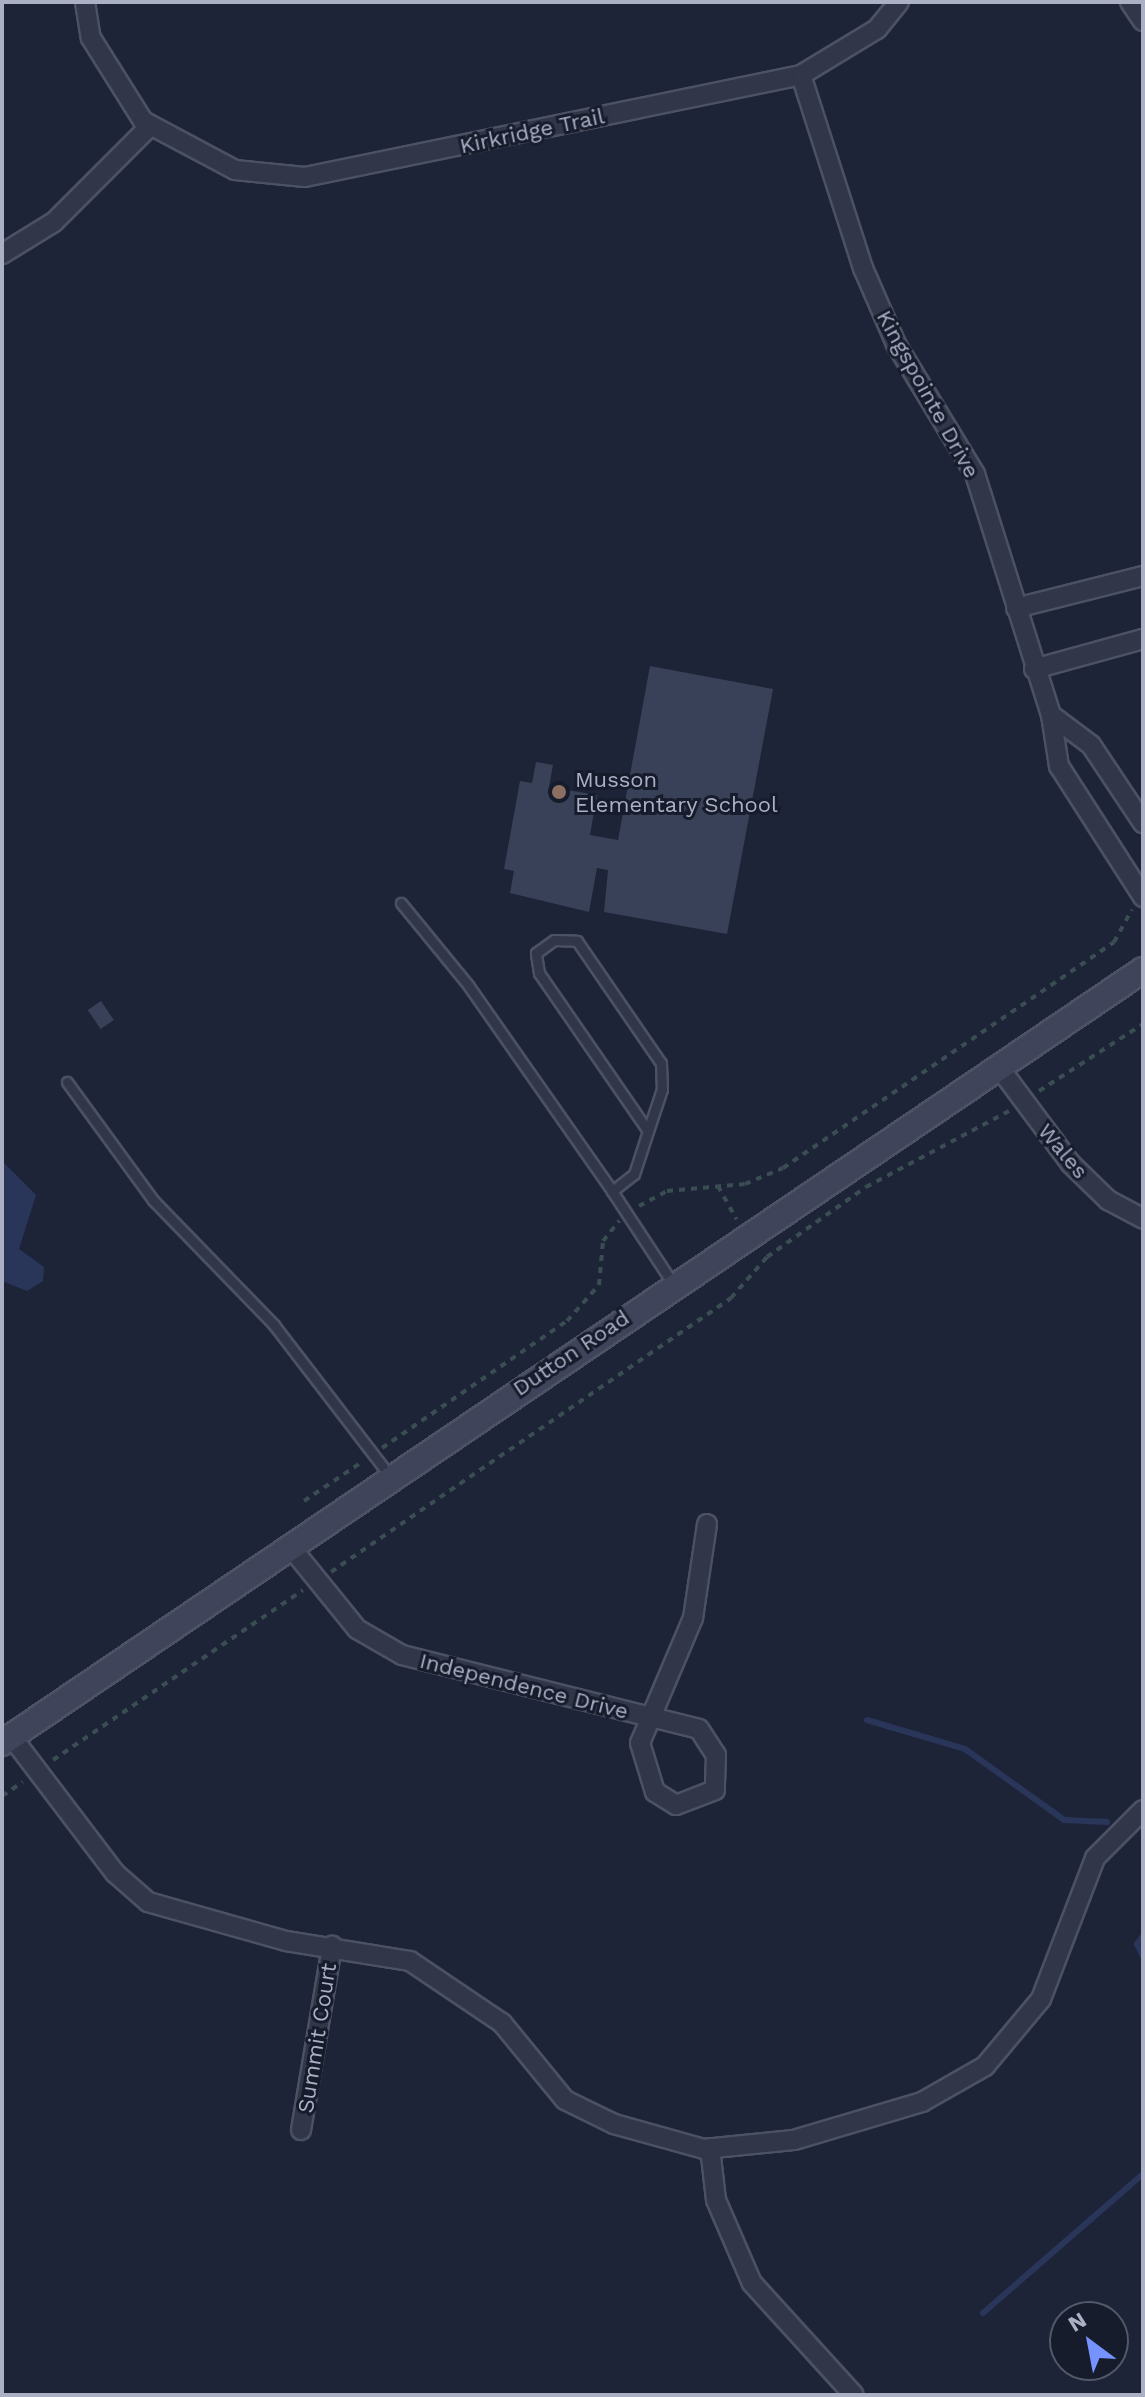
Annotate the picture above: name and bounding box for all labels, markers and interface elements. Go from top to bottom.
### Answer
street label: Kirkridge Trail [457,103,607,159]
street label: Kingspointe Drive [871,306,985,482]
place label: Musson Elementary School [575,766,778,818]
marker: Musson Elementary School [550,783,568,801]
street label: Wales [1032,1118,1094,1184]
street label: Dutton Road [508,1304,634,1402]
street label: Independence Drive [417,1647,631,1725]
street label: Summit Court [292,1961,342,2115]
north arrow [1049,2301,1129,2381]
text: N [1064,2307,1091,2337]

